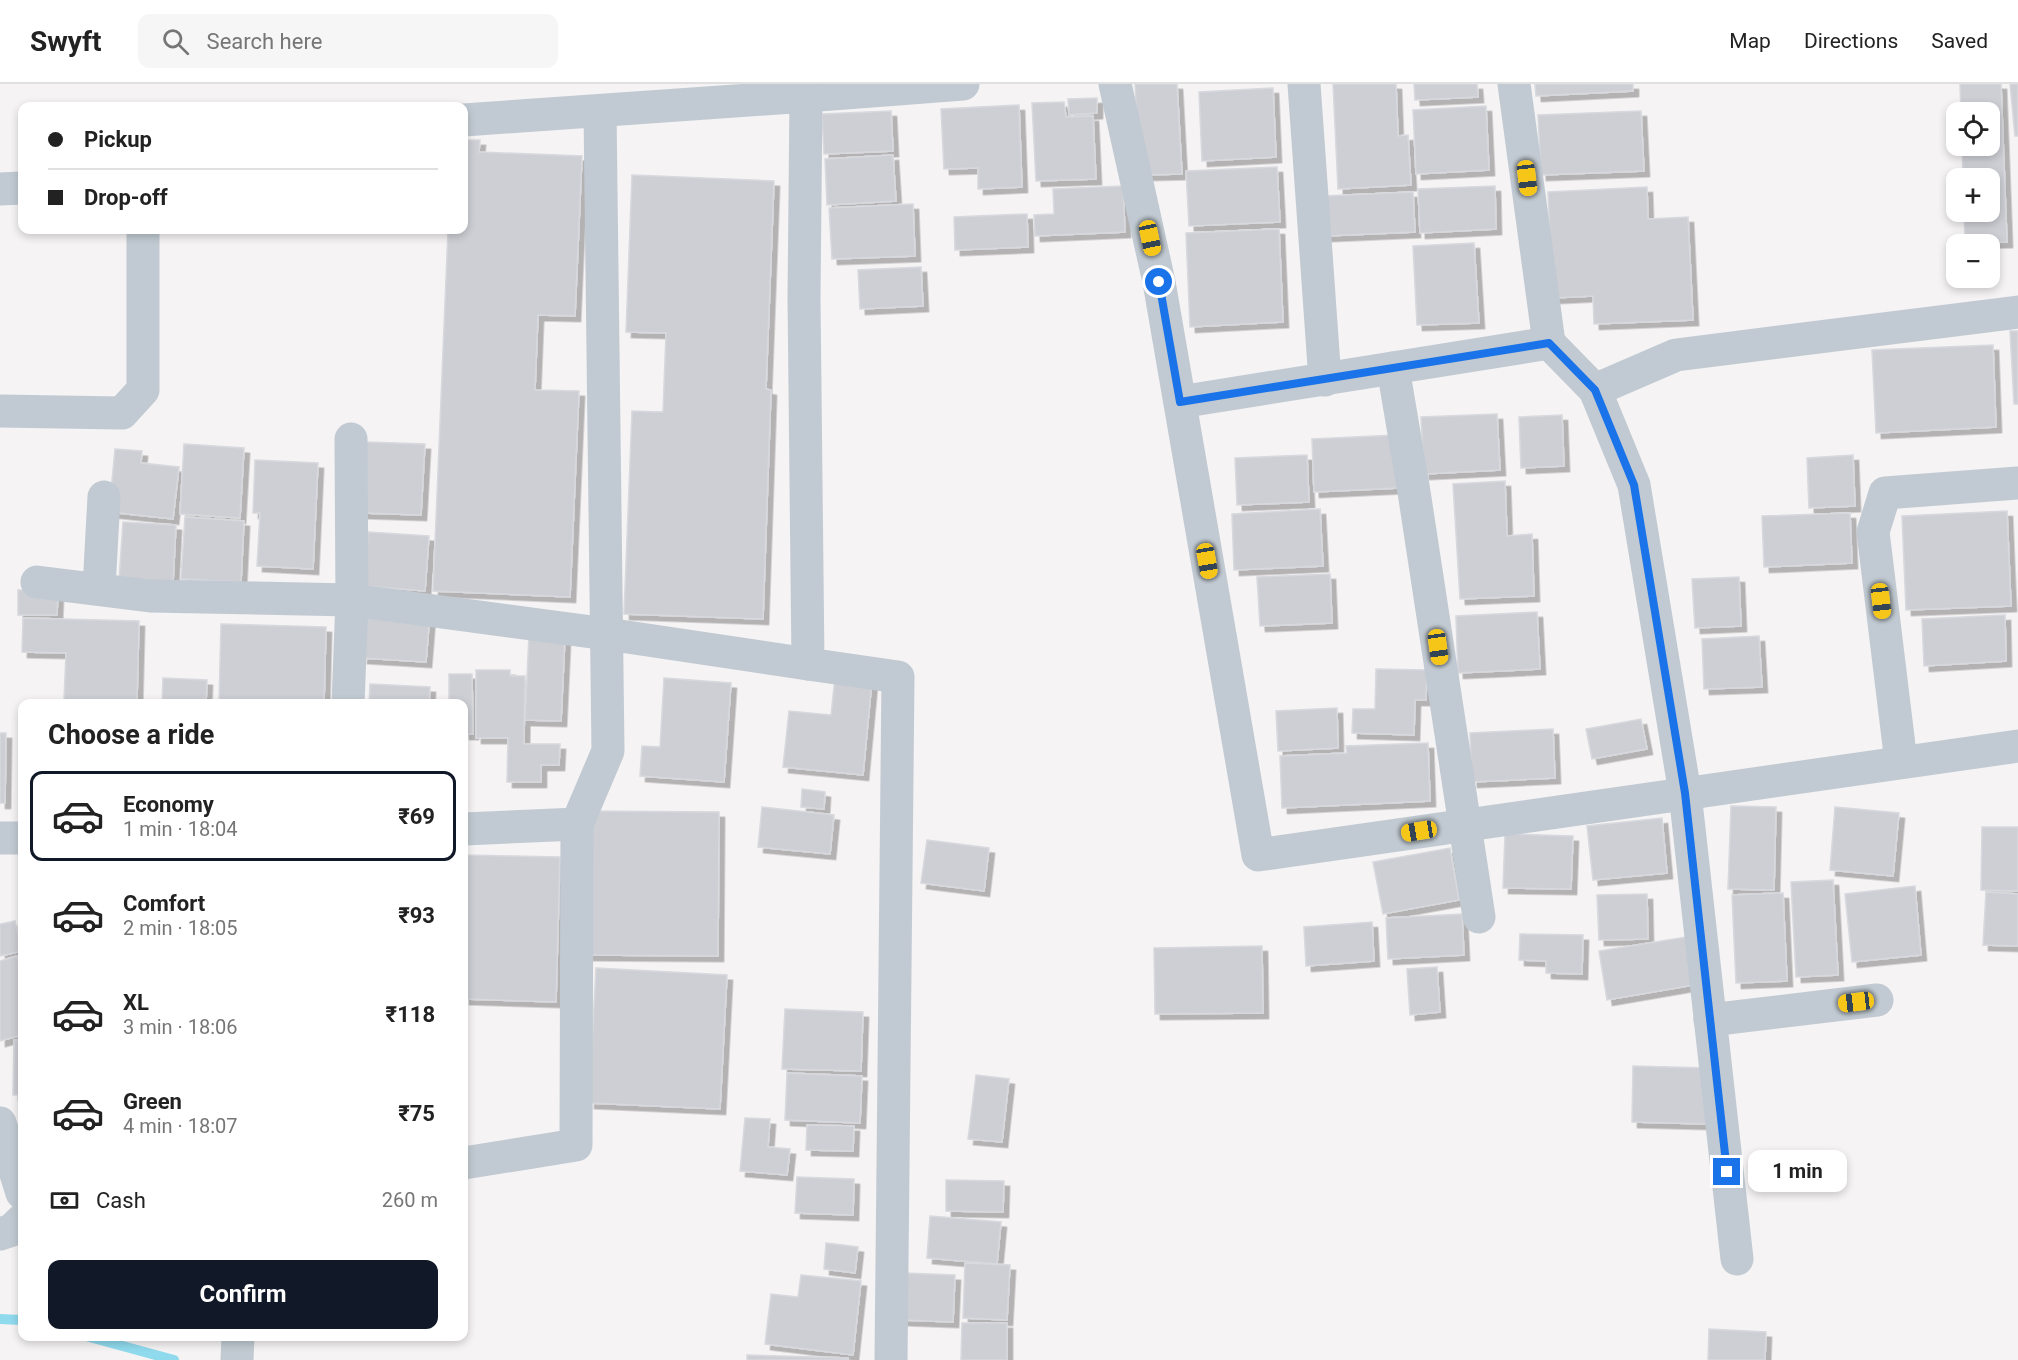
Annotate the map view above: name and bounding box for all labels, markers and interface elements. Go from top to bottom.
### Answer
search box [138,14,558,68]
text: Swyft [30,25,102,58]
icon: search [159,25,192,58]
text: Search here [207,29,322,54]
text: Map [1729,29,1771,53]
text: Directions [1804,29,1898,53]
text: Saved [1931,29,1988,53]
map controls [1946,102,2000,288]
button: locate [1946,102,2000,156]
text: Pickup [84,127,152,152]
car [1516,159,1538,197]
button: + [1946,168,2000,222]
text: Drop-off [84,185,168,210]
car [1137,219,1163,257]
button: − [1946,234,2000,288]
route start [1145,268,1172,295]
car [1195,542,1219,580]
car [1870,582,1892,620]
car [1427,628,1449,666]
text: Choose a ride [48,719,214,751]
icon: car [51,789,105,843]
text: Economy [123,792,214,817]
text: ₹69 [398,804,435,829]
text: 1 min · 18:04 [123,817,238,841]
car [1400,819,1438,843]
icon: car [51,888,105,942]
text: Comfort [123,891,205,916]
text: ₹93 [398,903,435,928]
text: 2 min · 18:05 [123,916,238,940]
icon: car [51,987,105,1041]
text: XL [123,990,149,1015]
car [1837,991,1875,1013]
text: ₹118 [386,1002,435,1027]
text: 3 min · 18:06 [123,1015,238,1039]
icon: car [51,1086,105,1140]
text: Green [123,1089,182,1114]
text: ₹75 [398,1101,435,1126]
text: 4 min · 18:07 [123,1114,238,1138]
callout: 1 min [1748,1151,1847,1193]
route end [1713,1158,1740,1185]
text: 1 min [1772,1159,1823,1183]
icon: cash [48,1184,81,1217]
text: Cash [96,1188,146,1213]
text: 260 m [382,1188,438,1212]
button: Confirm [48,1260,438,1329]

